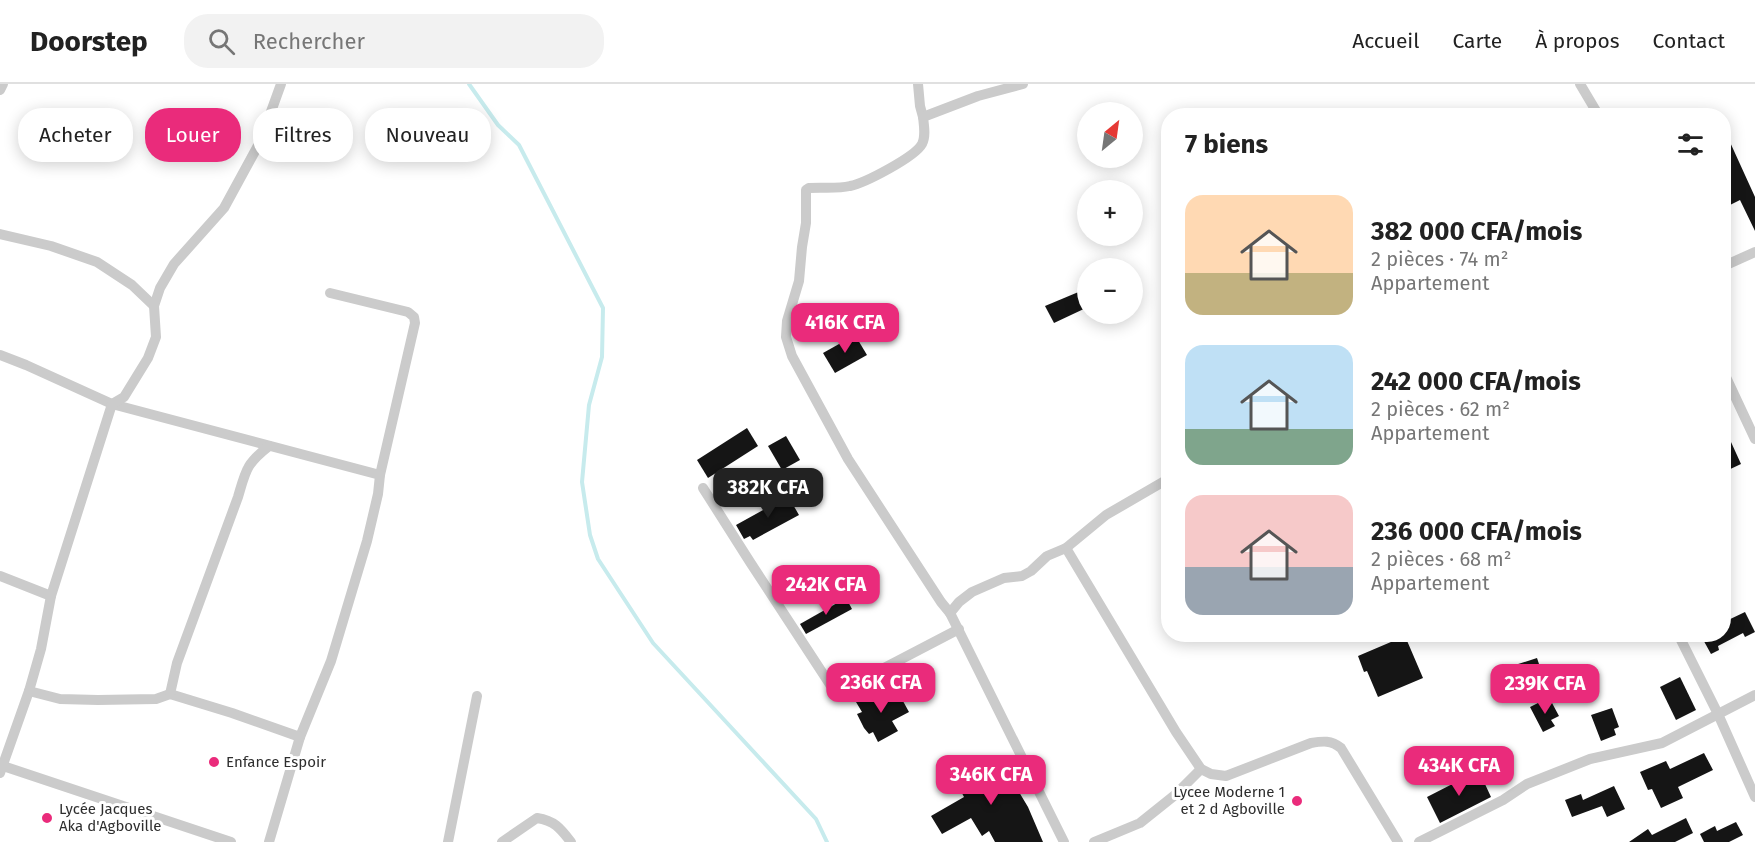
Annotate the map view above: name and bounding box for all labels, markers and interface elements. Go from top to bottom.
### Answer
search box [184,14,604,68]
text: Doorstep [30,25,148,58]
icon: search [205,25,238,58]
text: Rechercher [253,28,365,55]
text: Accueil [1352,28,1419,54]
text: Carte [1452,28,1502,54]
text: À propos [1535,28,1620,54]
text: Contact [1653,28,1725,54]
north arrow [1077,102,1143,168]
map controls [1077,102,1143,324]
chip: Acheter [18,108,133,162]
chip: Louer [145,108,241,162]
chip: Filtres [253,108,353,162]
chip: Nouveau [365,108,491,162]
icon: filters [1674,128,1707,161]
text: 7 biens [1185,129,1268,160]
button: + [1077,180,1143,246]
text: 382 000 CFA/mois [1371,216,1582,247]
icon: home [1233,219,1305,291]
text: 2 pièces · 74 m² [1371,247,1508,271]
button: − [1077,258,1143,324]
text: Appartement [1371,271,1489,295]
pin: 416K CFA [783,303,907,354]
text: 416K CFA [805,310,885,334]
text: 242 000 CFA/mois [1371,366,1581,397]
icon: home [1233,369,1305,441]
text: 2 pièces · 62 m² [1371,397,1510,421]
text: Appartement [1371,421,1489,445]
pin: 382K CFA [706,468,830,519]
text: 382K CFA [727,475,809,499]
text: 236 000 CFA/mois [1371,516,1582,547]
icon: home [1233,519,1305,591]
text: 2 pièces · 68 m² [1371,547,1511,571]
pin: 242K CFA [764,565,888,616]
text: Appartement [1371,571,1489,595]
text: 242K CFA [786,572,866,596]
pin: 236K CFA [819,663,943,714]
pin: 239K CFA [1483,664,1607,715]
text: 236K CFA [840,670,922,694]
text: 239K CFA [1504,671,1586,695]
pin: 434K CFA [1397,746,1521,797]
place label: Enfance Espoir [226,753,326,771]
text: 434K CFA [1418,753,1500,777]
marker: Enfance Espoir [207,755,221,769]
pin: 346K CFA [929,755,1053,806]
text: 346K CFA [950,762,1032,786]
place label: Lycee Moderne 1 et 2 d Agboville [1173,783,1285,818]
marker: Lycee Moderne 1 et 2 d Agboville [1290,794,1304,808]
place label: Lycée Jacques Aka d'Agboville [59,800,162,835]
marker: Lycée Jacques Aka d'Agboville [40,811,54,825]

